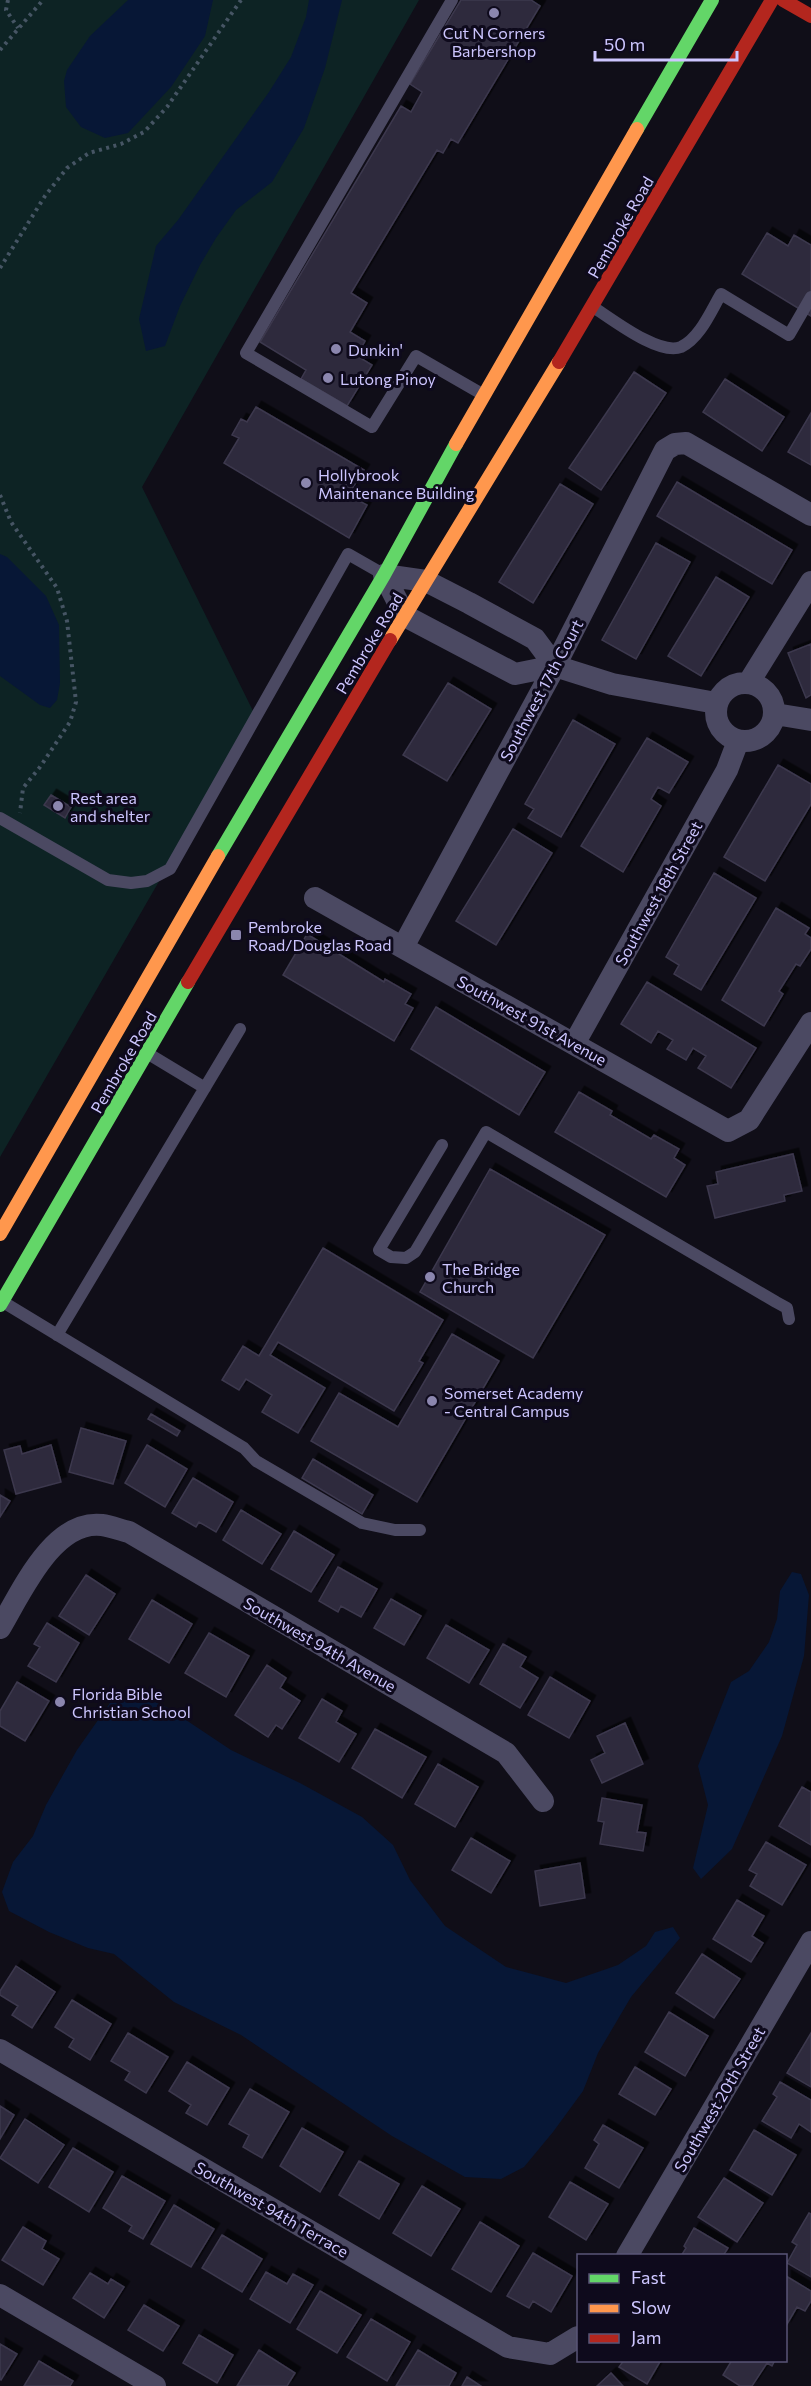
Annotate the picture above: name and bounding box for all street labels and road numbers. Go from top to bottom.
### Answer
street label: Pembroke Road [583,173,657,281]
street label: Pembroke Road [331,589,407,697]
street label: Southwest 17th Court [496,616,587,764]
street label: Southwest 18th Street [610,817,706,968]
street label: Southwest 91st Avenue [454,971,610,1069]
street label: Pembroke Road [86,1008,160,1116]
street label: Southwest 94th Avenue [240,1593,400,1695]
street label: Southwest 20th Street [670,2023,769,2175]
street label: Southwest 94th Terrace [192,2157,352,2261]

